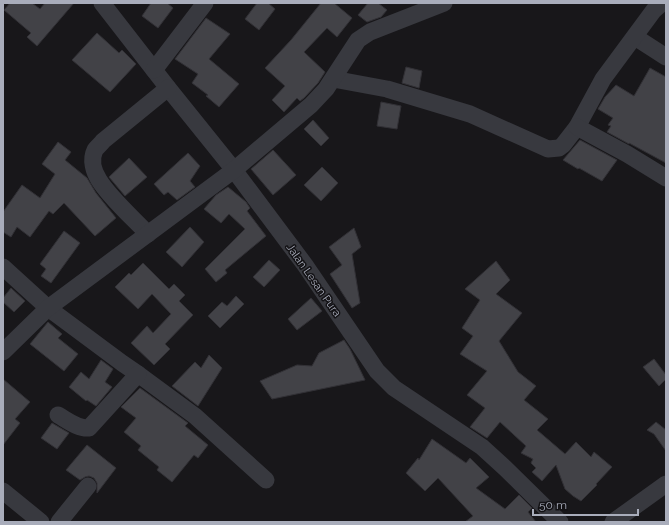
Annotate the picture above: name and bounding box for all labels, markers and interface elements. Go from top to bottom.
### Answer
street label: Jalan Lesan Pura [284,241,344,319]
scale bar [533,491,638,517]
text: 50 m [539,498,567,512]

